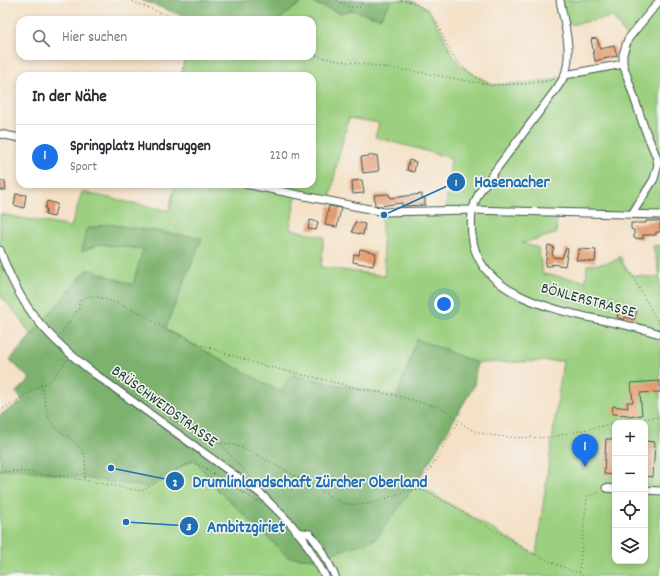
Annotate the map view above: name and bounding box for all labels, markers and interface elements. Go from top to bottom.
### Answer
search box [16,16,316,60]
icon: search [30,27,52,49]
text: Hier suchen [62,27,127,49]
text: In der Nähe [32,86,107,110]
text: Springplatz Hundsruggen [70,136,211,158]
text: 1 [44,147,46,166]
text: 220 m [270,147,300,166]
text: Sport [70,158,97,177]
callout: Hasenacher [446,167,558,196]
text: Hasenacher [474,172,550,196]
text: 1 [455,175,458,192]
street label: BÖNLERSTRASSE [538,277,639,325]
your location [434,294,454,314]
street label: BRÜSCHWEIDSTRASSE [106,360,223,454]
map controls [612,420,648,564]
button: + [612,420,648,456]
pin: 1 [572,434,598,467]
button: − [612,456,648,492]
callout: Drumlinlandschaft Zürcher Oberland [165,467,436,496]
text: Drumlinlandschaft Zürcher Oberland [192,472,428,496]
text: 2 [172,475,178,492]
button: locate [612,492,648,528]
callout: Ambitzgiriet [179,511,293,540]
text: Ambitzgiriet [207,517,286,541]
text: 3 [186,519,192,536]
button: layers [612,528,648,564]

